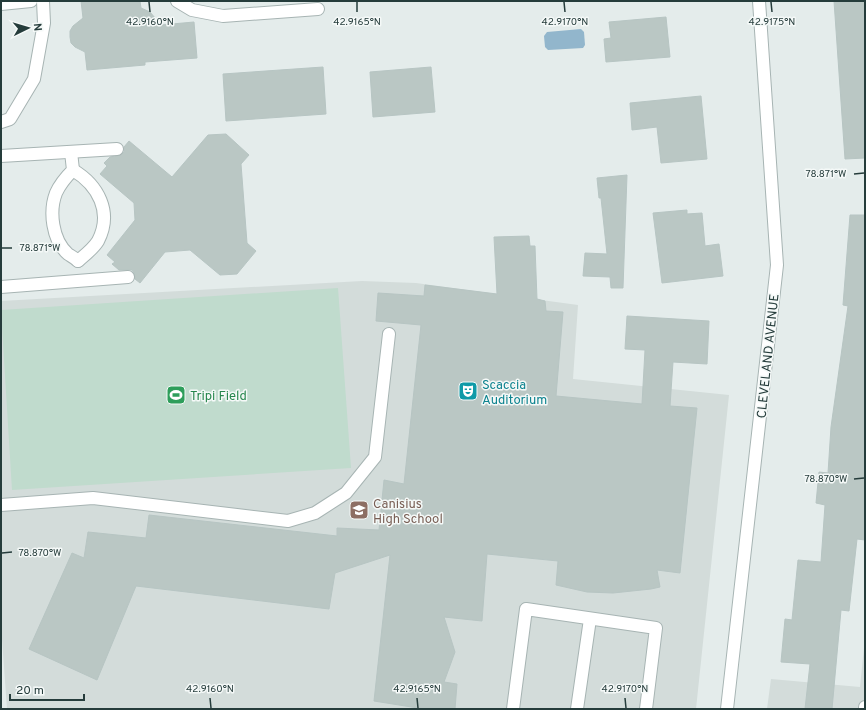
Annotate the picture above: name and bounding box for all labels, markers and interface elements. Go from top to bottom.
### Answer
north arrow [8,8,48,48]
text: 42.9160°N [126,16,174,29]
text: 42.9165°N [333,16,381,29]
text: 42.9170°N [542,16,588,29]
text: 42.9175°N [749,16,795,29]
text: N [30,23,44,32]
text: 78.871°W [806,168,846,181]
text: 78.871°W [20,242,60,255]
street label: CLEVELAND AVENUE [754,293,783,419]
place label: Scaccia Auditorium [482,378,547,409]
theatre icon: Scaccia Auditorium [457,380,479,402]
sports icon: Tripi Field [165,384,187,406]
place label: Tripi Field [190,389,247,405]
text: 78.870°W [804,473,848,486]
place label: Canisius High School [373,497,443,528]
school or university icon: Canisius High School [348,499,370,521]
text: 78.870°W [18,547,62,560]
scale bar [10,676,84,702]
text: 20 m [16,683,44,699]
text: 42.9160°N [186,683,234,696]
text: 42.9165°N [393,683,441,696]
text: 42.9170°N [602,683,648,696]

